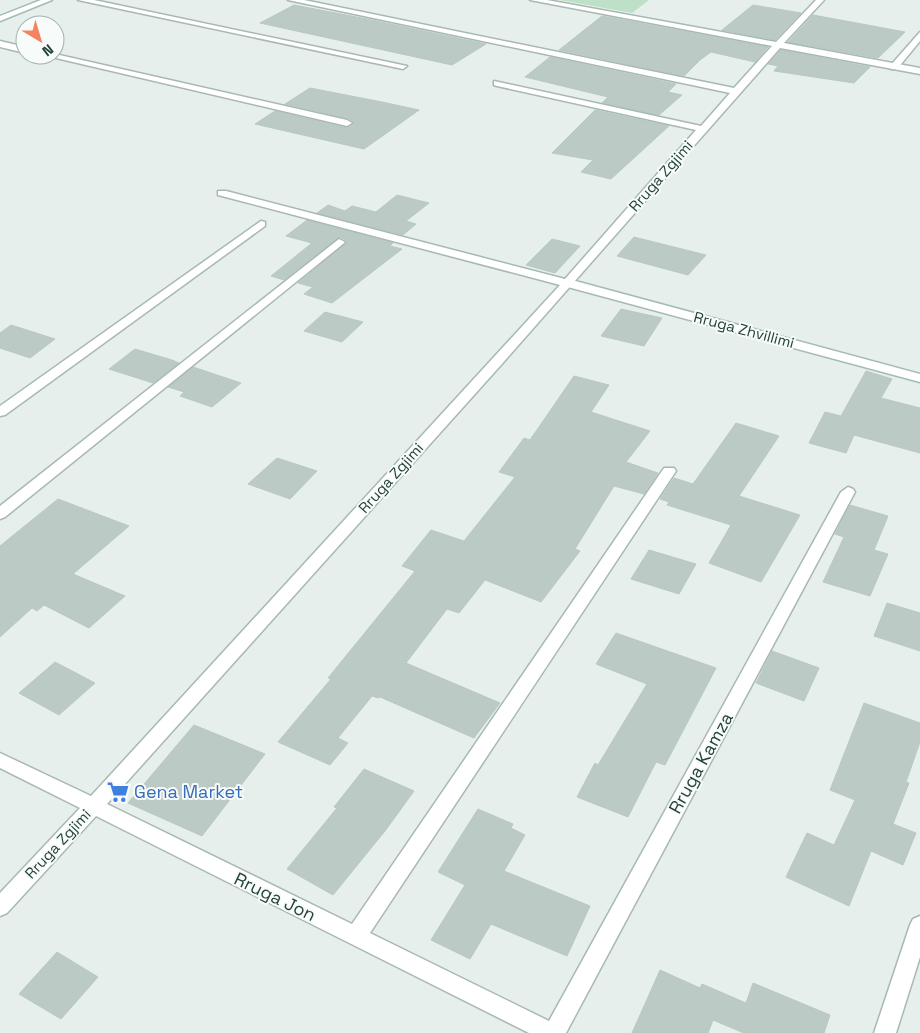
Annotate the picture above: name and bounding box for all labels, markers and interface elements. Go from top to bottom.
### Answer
north arrow [15,15,65,65]
text: N [39,40,57,60]
street label: Rruga Zgjimi [624,136,697,215]
street label: Rruga Zhvillimi [692,307,797,352]
street label: Rruga Zgjimi [354,438,427,517]
street label: Rruga Kamza [663,708,738,817]
supermarket icon: Gena Market [105,779,131,805]
place label: Gena Market [134,780,243,803]
street label: Rruga Zgjimi [21,805,95,882]
street label: Rruga Jon [231,867,320,926]

